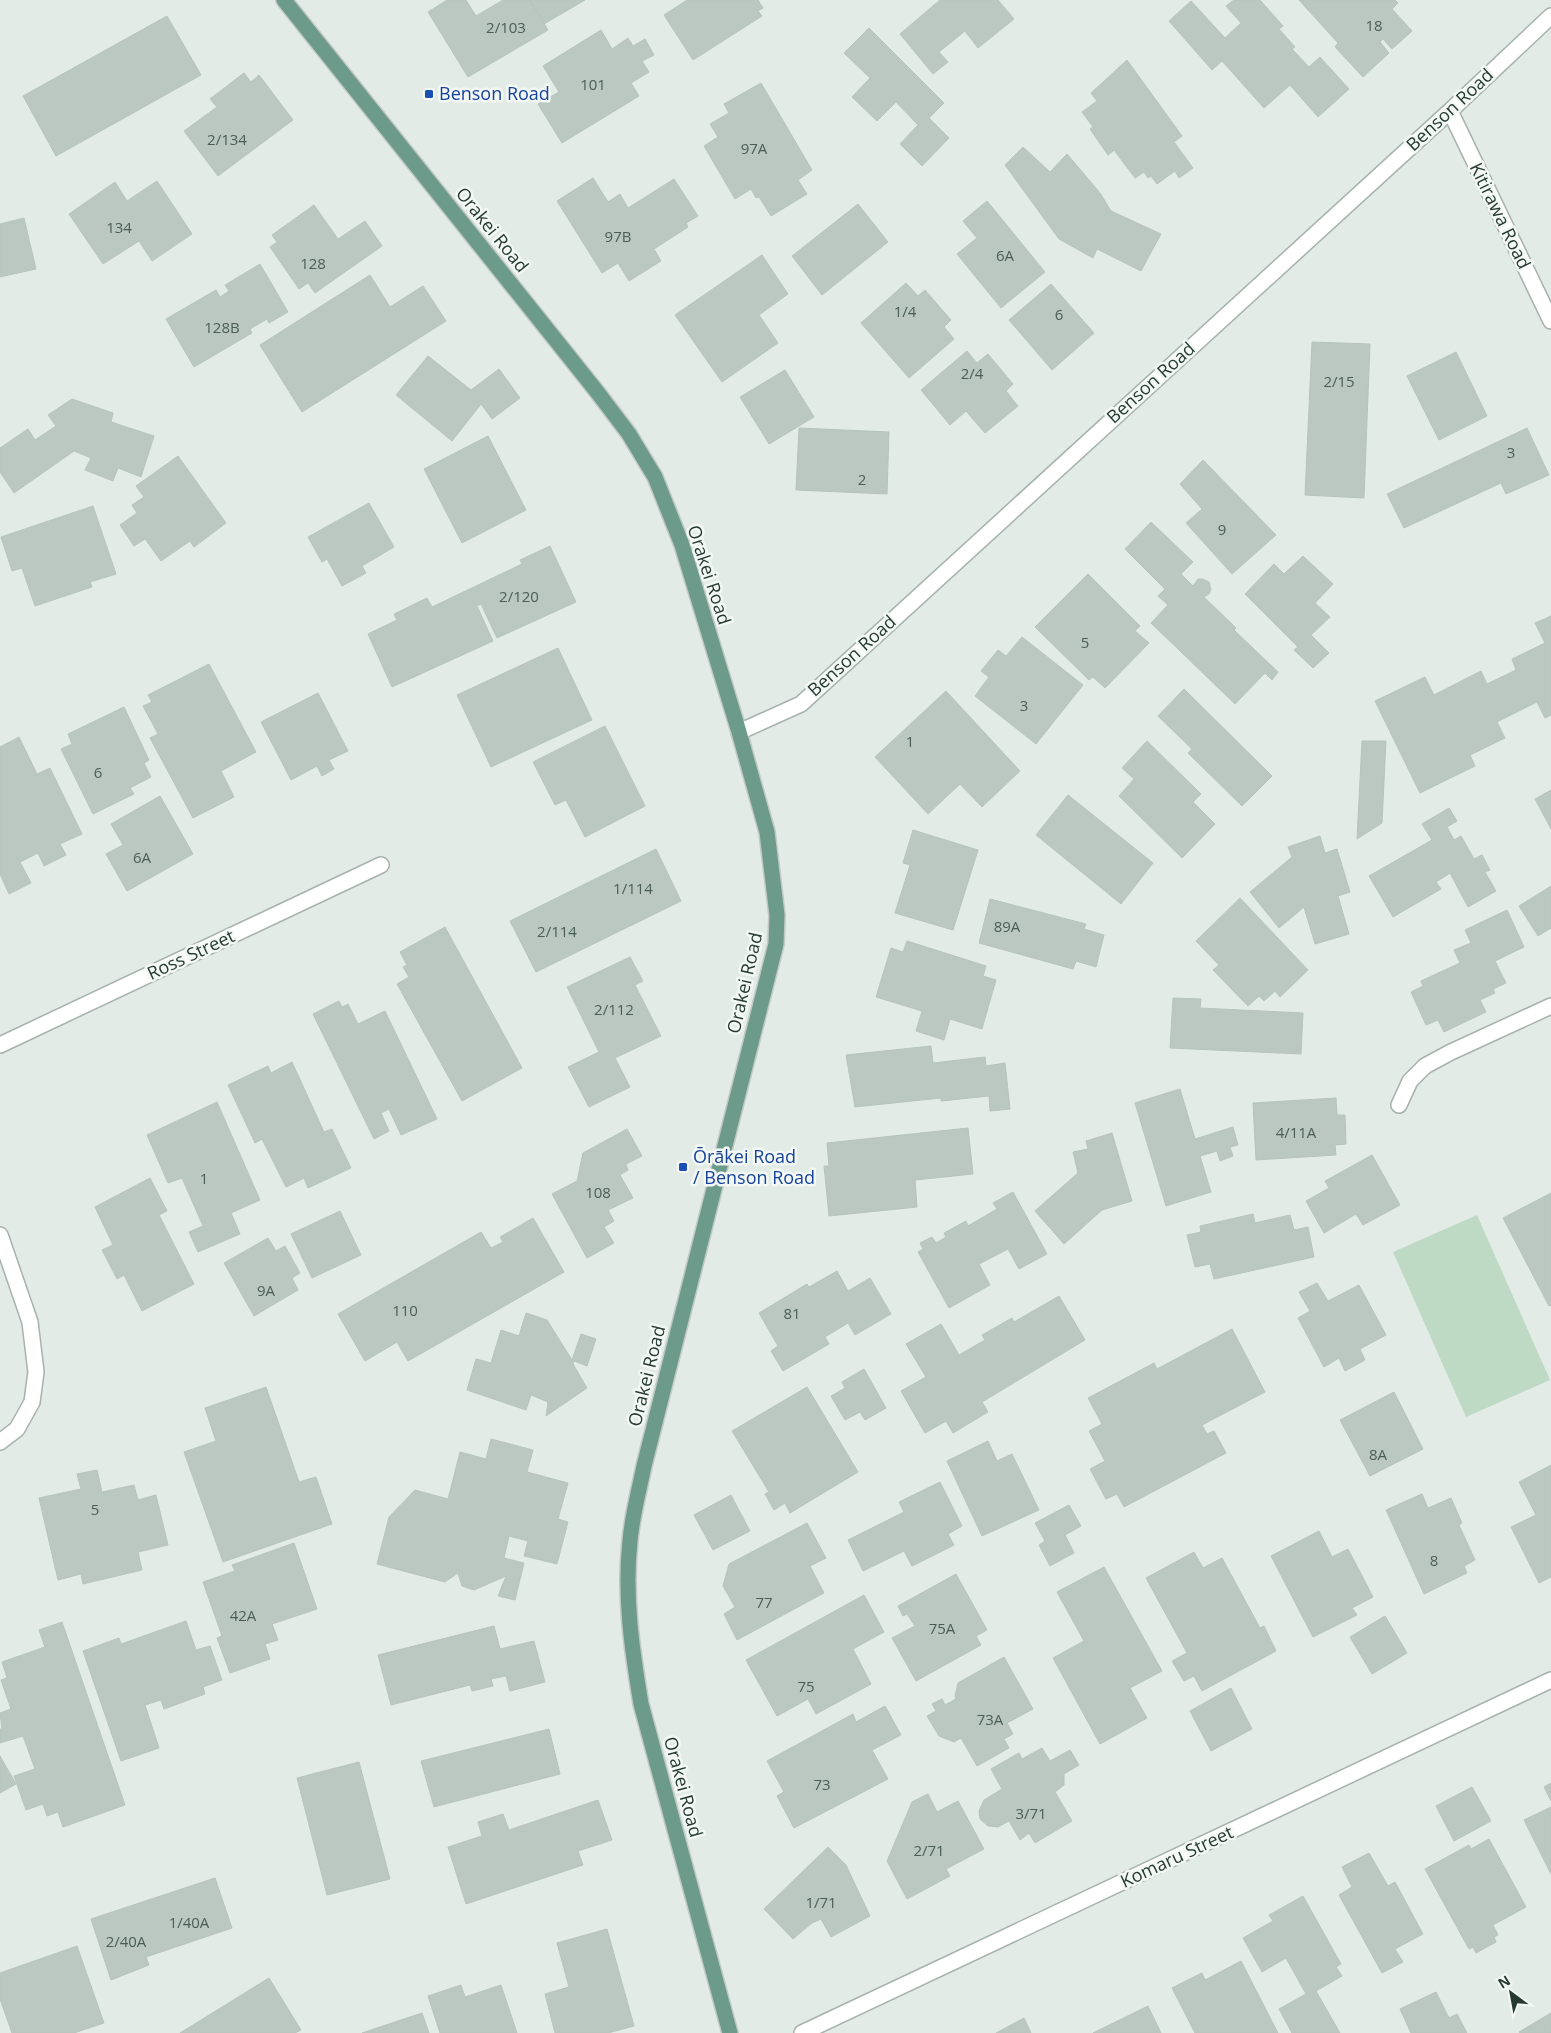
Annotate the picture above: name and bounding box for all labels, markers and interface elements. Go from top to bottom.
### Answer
house number: 18 [1365,15,1383,35]
house number: 2/103 [486,17,526,37]
street label: Benson Road [1401,63,1498,156]
house number: 101 [580,74,606,94]
place label: Benson Road [439,81,550,105]
marker: Benson Road [423,88,435,100]
house number: 2/134 [207,129,247,149]
house number: 97A [741,138,768,158]
street label: Kitirawa Road [1465,158,1537,273]
street label: Orakei Road [451,182,535,277]
house number: 134 [106,217,132,237]
house number: 97B [605,226,631,246]
house number: 6A [996,245,1015,265]
house number: 128 [300,253,326,273]
house number: 1/4 [894,301,917,321]
house number: 6 [1055,304,1063,324]
house number: 128B [204,317,240,337]
street label: Benson Road [1101,336,1200,428]
house number: 2/4 [961,363,984,383]
house number: 2/15 [1323,371,1355,391]
house number: 3 [1507,442,1515,462]
house number: 2 [858,469,866,489]
house number: 9 [1218,519,1226,539]
street label: Orakei Road [683,522,737,627]
house number: 2/120 [499,586,539,606]
street label: Benson Road [802,609,901,701]
house number: 5 [1081,632,1089,652]
house number: 3 [1020,695,1028,715]
house number: 1 [906,731,914,751]
house number: 6 [94,762,102,782]
house number: 6A [133,847,152,867]
house number: 1/114 [613,878,653,898]
house number: 89A [994,916,1021,936]
house number: 2/114 [537,921,577,941]
street label: Ross Street [143,923,238,985]
street label: Orakei Road [721,930,767,1036]
house number: 2/112 [594,999,634,1019]
house number: 4/11A [1276,1122,1317,1142]
place label: Ōrākei Road / Benson Road [693,1144,815,1189]
marker: Ōrākei Road / Benson Road [677,1161,689,1173]
house number: 1 [200,1168,208,1188]
house number: 108 [585,1182,611,1202]
house number: 9A [257,1280,276,1300]
house number: 110 [392,1300,418,1320]
house number: 81 [783,1303,801,1323]
street label: Orakei Road [622,1323,670,1429]
house number: 8A [1369,1444,1388,1464]
house number: 5 [91,1499,99,1519]
house number: 8 [1430,1550,1438,1570]
house number: 77 [755,1592,773,1612]
house number: 42A [230,1605,257,1625]
house number: 75A [929,1618,956,1638]
house number: 75 [797,1676,815,1696]
house number: 73A [977,1709,1004,1729]
street label: Orakei Road [659,1734,709,1840]
house number: 73 [813,1774,831,1794]
house number: 3/71 [1015,1803,1047,1823]
street label: Komaru Street [1116,1819,1237,1893]
house number: 2/71 [913,1840,945,1860]
house number: 1/71 [805,1892,837,1912]
house number: 1/40A [169,1912,210,1932]
house number: 2/40A [106,1931,147,1951]
north arrow [1486,1968,1536,2018]
text: N [1494,1970,1514,1993]

